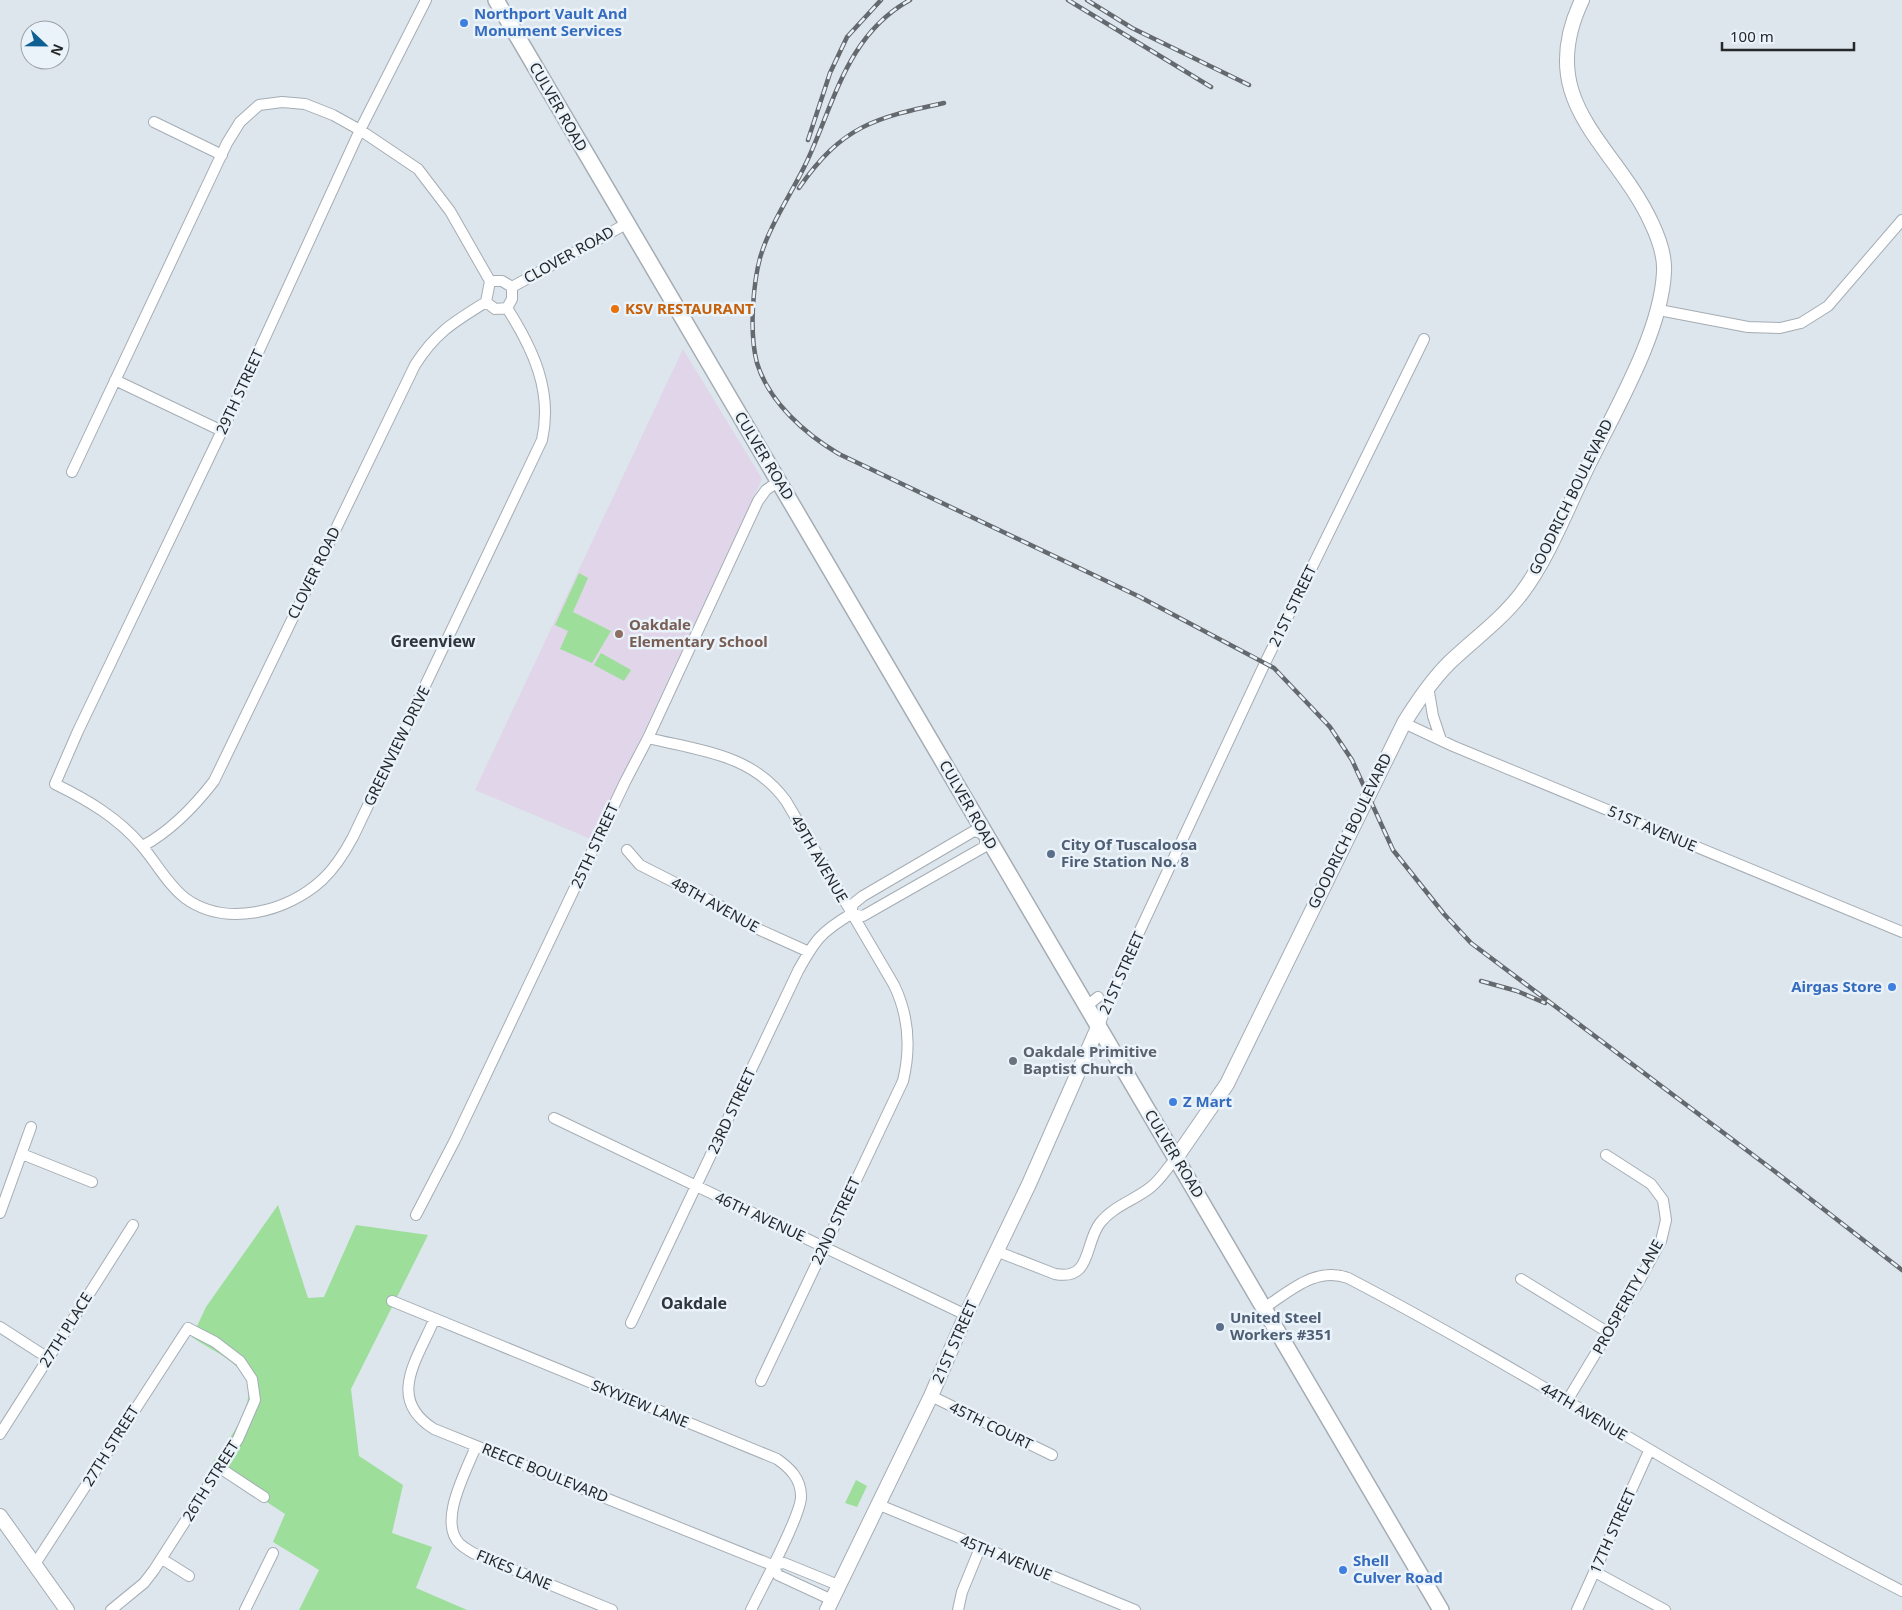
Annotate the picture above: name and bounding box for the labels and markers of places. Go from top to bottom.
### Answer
place label: Northport Vault And Monument Services [474,3,627,40]
marker: Northport Vault And Monument Services [458,17,470,29]
place label: KSV RESTAURANT [625,298,754,318]
marker: KSV RESTAURANT [609,303,621,315]
place label: Oakdale Elementary School [629,614,768,651]
marker: Oakdale Elementary School [613,628,625,640]
place label: City Of Tuscaloosa Fire Station No. 8 [1061,834,1197,871]
marker: City Of Tuscaloosa Fire Station No. 8 [1045,848,1057,860]
place label: Airgas Store [1791,976,1882,996]
marker: Airgas Store [1886,981,1898,993]
place label: Oakdale Primitive Baptist Church [1023,1041,1157,1078]
marker: Oakdale Primitive Baptist Church [1007,1055,1019,1067]
place label: Z Mart [1183,1091,1232,1111]
marker: Z Mart [1167,1096,1179,1108]
place label: United Steel Workers #351 [1230,1307,1332,1344]
marker: United Steel Workers #351 [1214,1321,1226,1333]
place label: Shell Culver Road [1353,1550,1443,1587]
marker: Shell Culver Road [1337,1564,1349,1576]

